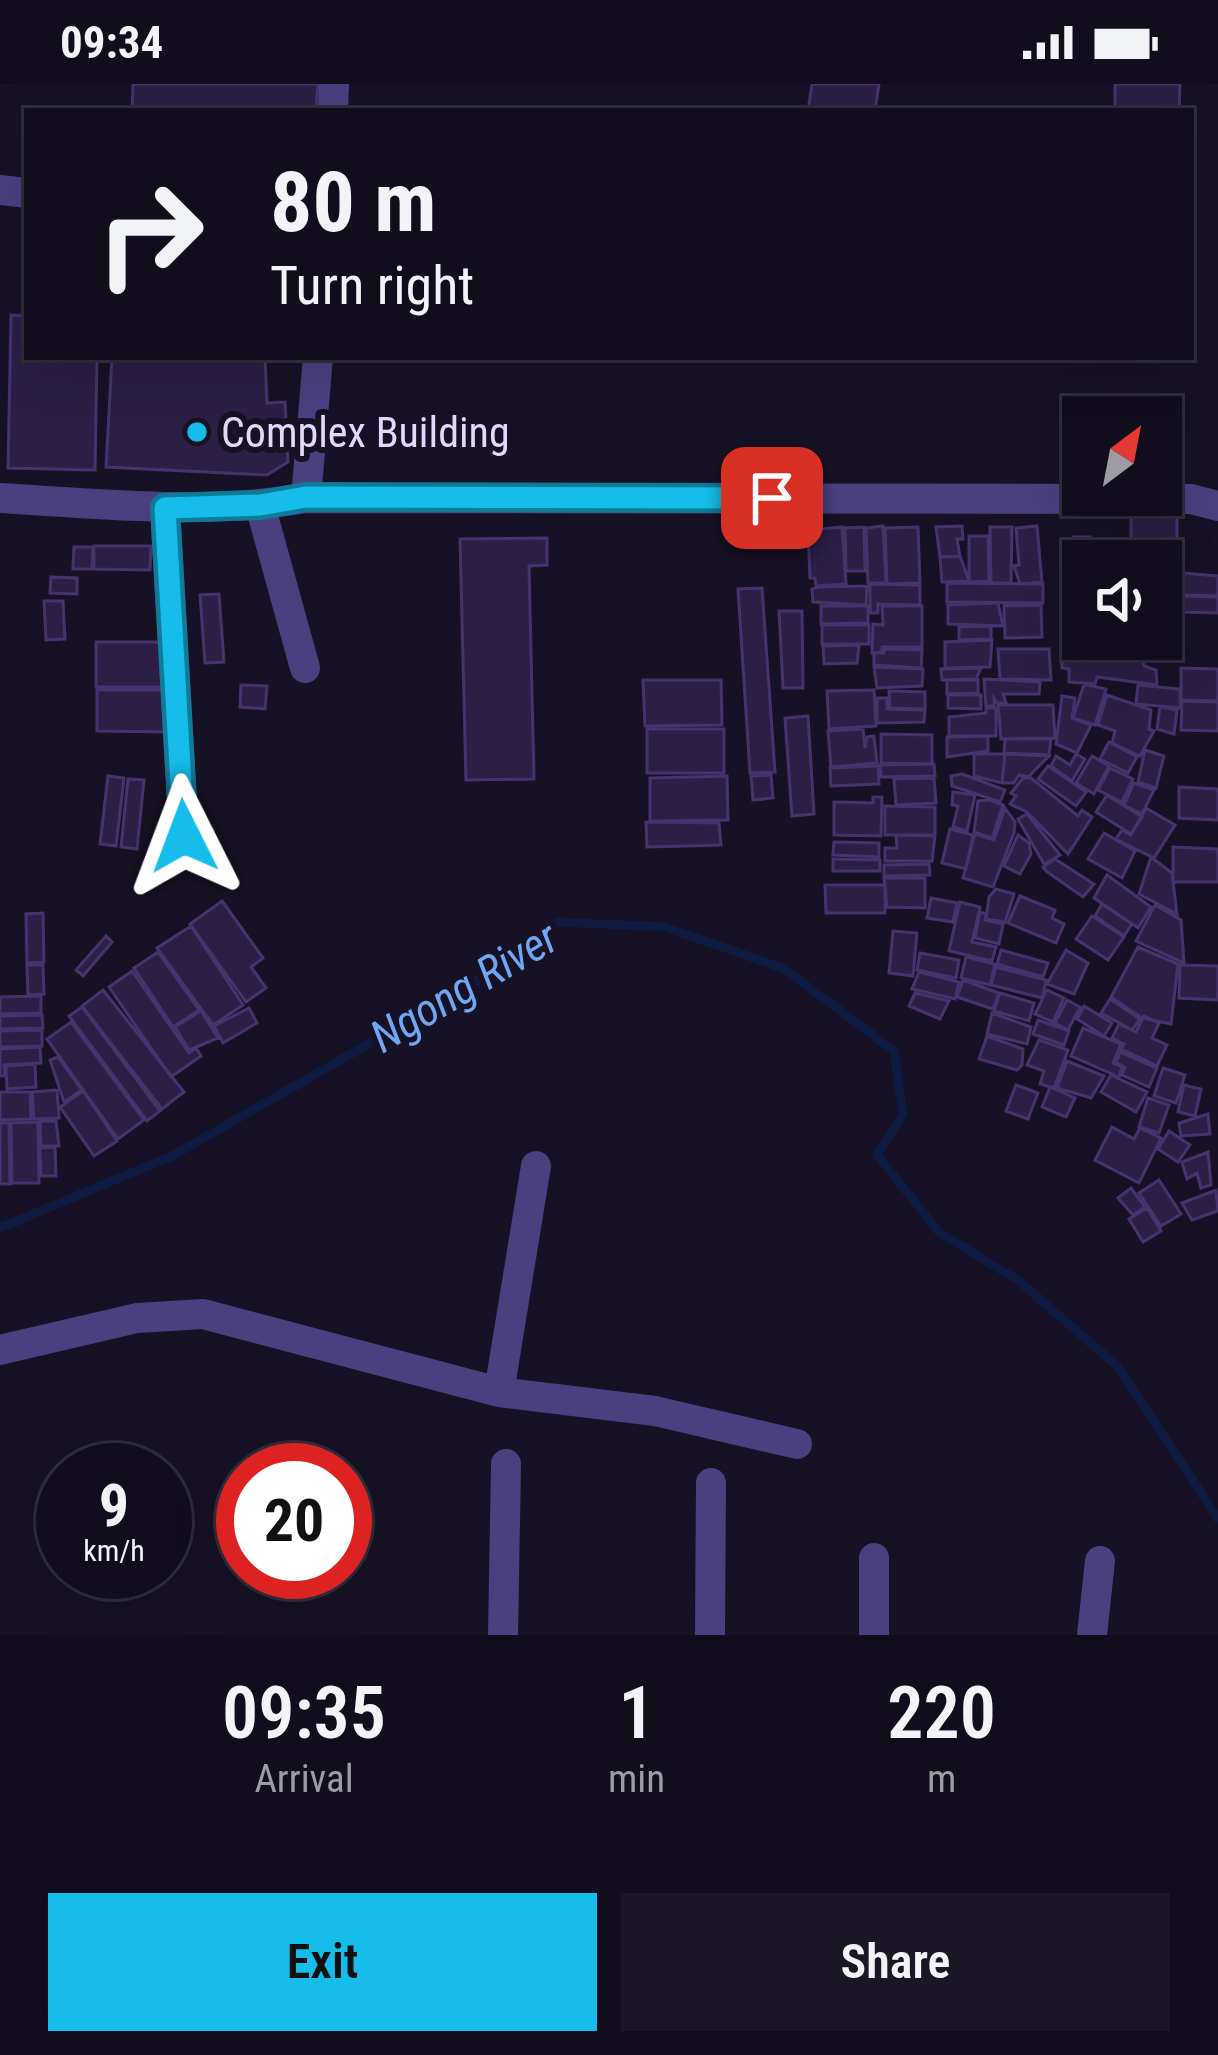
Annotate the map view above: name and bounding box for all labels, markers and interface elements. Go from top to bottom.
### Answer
text: 09:34 [60,16,163,69]
text: 80 m [270,153,437,252]
icon: right [72,156,228,312]
text: Turn right [270,254,474,317]
north arrow [1062,396,1182,516]
map controls [1062,396,1182,660]
place label: Complex Building [221,408,510,457]
marker: Complex Building [184,419,210,445]
pin [721,447,823,549]
icon: arrive [739,465,805,531]
button: sound [1062,540,1182,660]
position arrow [121,773,247,899]
water label: Ngong River [361,910,569,1063]
speed limit sign: 20 [216,1443,372,1599]
text: 9 [99,1470,129,1541]
text: km/h [83,1533,145,1568]
text: 09:35 [222,1671,386,1756]
text: 1 [619,1671,655,1756]
text: 220 [887,1671,996,1756]
text: Arrival [254,1756,354,1802]
text: min [608,1756,665,1802]
text: m [927,1756,956,1802]
button: Exit [48,1893,597,2031]
button: Share [621,1893,1170,2031]

